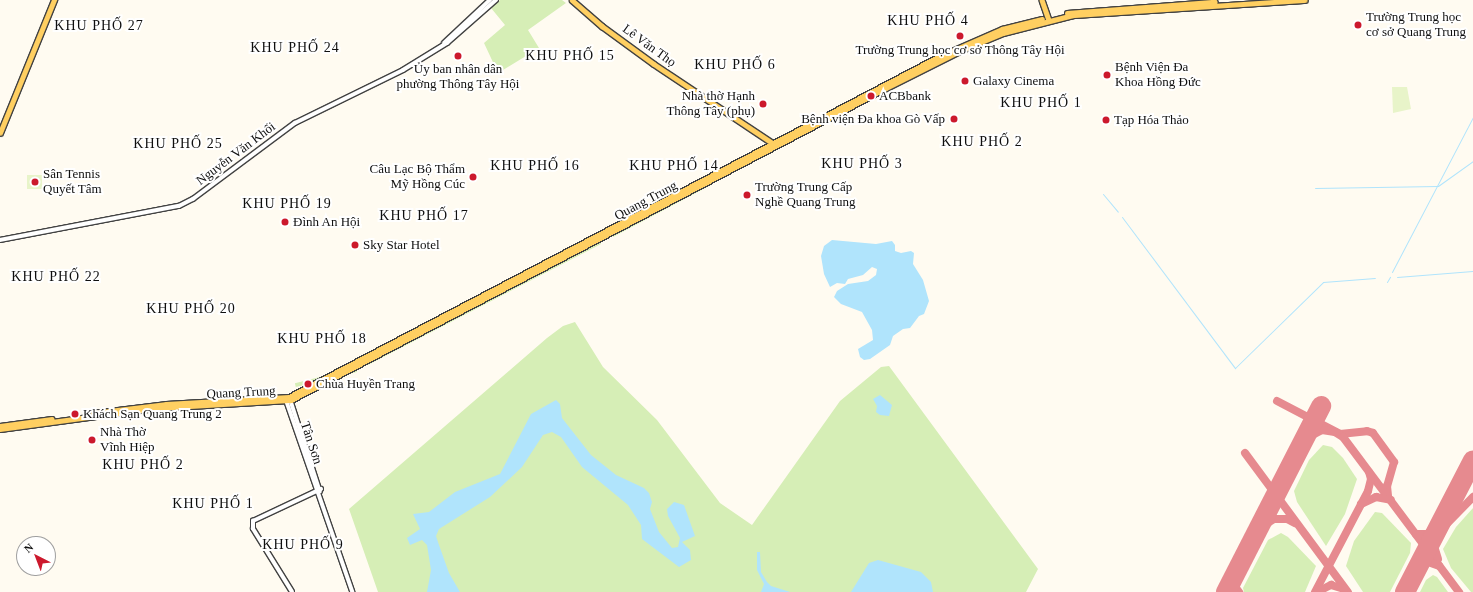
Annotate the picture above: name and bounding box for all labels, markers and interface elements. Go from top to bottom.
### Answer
place label: Trường Trung học cơ sở Quang Trung [1366,10,1466,41]
district label: KHU PHỐ 4 [887,13,969,29]
district label: KHU PHỐ 27 [54,18,144,34]
marker: Trường Trung học cơ sở Quang Trung [1353,20,1363,30]
street label: Lê Văn Thọ [619,21,679,71]
marker: Trường Trung học cơ sở Thông Tây Hội [955,31,965,41]
district label: KHU PHỐ 24 [250,40,340,56]
place label: Trường Trung học cơ sở Thông Tây Hội [855,42,1065,58]
district label: KHU PHỐ 15 [525,48,615,64]
marker: Ủy ban nhân dân phường Thông Tây Hội [453,51,463,61]
district label: KHU PHỐ 6 [694,57,776,73]
place label: Bệnh Viện Đa Khoa Hồng Đức [1115,60,1201,91]
place label: Ủy ban nhân dân phường Thông Tây Hội [396,62,520,93]
marker: Bệnh Viện Đa Khoa Hồng Đức [1102,70,1112,80]
place label: Galaxy Cinema [973,73,1054,89]
marker: Galaxy Cinema [960,76,970,86]
place label: ACBbank [879,88,931,104]
place label: Nhà thờ Hạnh Thông Tây (phụ) [666,89,755,120]
marker: ACBbank [866,91,876,101]
district label: KHU PHỐ 1 [1000,95,1082,111]
marker: Nhà thờ Hạnh Thông Tây (phụ) [758,99,768,109]
place label: Bệnh viện Đa khoa Gò Vấp [801,111,945,127]
place label: Tạp Hóa Thảo [1114,112,1189,128]
marker: Bệnh viện Đa khoa Gò Vấp [948,113,960,125]
marker: Tạp Hóa Thảo [1101,115,1111,125]
street label: Nguyễn Văn Khối [193,119,279,189]
district label: KHU PHỐ 2 [941,134,1023,150]
district label: KHU PHỐ 25 [133,136,223,152]
district label: KHU PHỐ 3 [821,156,903,172]
district label: KHU PHỐ 16 [490,158,580,174]
district label: KHU PHỐ 14 [629,158,719,174]
place label: Câu Lạc Bộ Thẩm Mỹ Hồng Cúc [369,162,465,193]
place label: Sân Tennis Quyết Tâm [43,167,102,198]
marker: Câu Lạc Bộ Thẩm Mỹ Hồng Cúc [468,172,478,182]
marker: Sân Tennis Quyết Tâm [30,177,40,187]
street label: Quang Trung [612,178,680,224]
place label: Trường Trung Cấp Nghề Quang Trung [755,180,856,211]
marker: Trường Trung Cấp Nghề Quang Trung [742,190,752,200]
district label: KHU PHỐ 19 [242,196,332,212]
district label: KHU PHỐ 17 [379,208,469,224]
place label: Đình An Hội [293,214,361,230]
marker: Đình An Hội [280,217,290,227]
place label: Sky Star Hotel [363,237,440,253]
marker: Sky Star Hotel [350,240,360,250]
district label: KHU PHỐ 22 [11,269,101,285]
district label: KHU PHỐ 20 [146,301,236,317]
district label: KHU PHỐ 18 [277,331,367,347]
place label: Chùa Huyền Trang [316,376,415,392]
marker: Chùa Huyền Trang [303,379,313,389]
street label: Quang Trung [206,383,276,403]
place label: Khách Sạn Quang Trung 2 [83,406,222,422]
marker: Khách Sạn Quang Trung 2 [70,409,80,419]
street label: Tân Sơn [297,420,325,466]
place label: Nhà Thờ Vĩnh Hiệp [100,425,155,456]
marker: Nhà Thờ Vĩnh Hiệp [87,435,97,445]
district label: KHU PHỐ 2 [102,457,184,473]
district label: KHU PHỐ 1 [172,496,254,512]
north arrow [16,536,56,576]
district label: KHU PHỐ 9 [262,537,344,553]
text: N [22,541,36,555]

